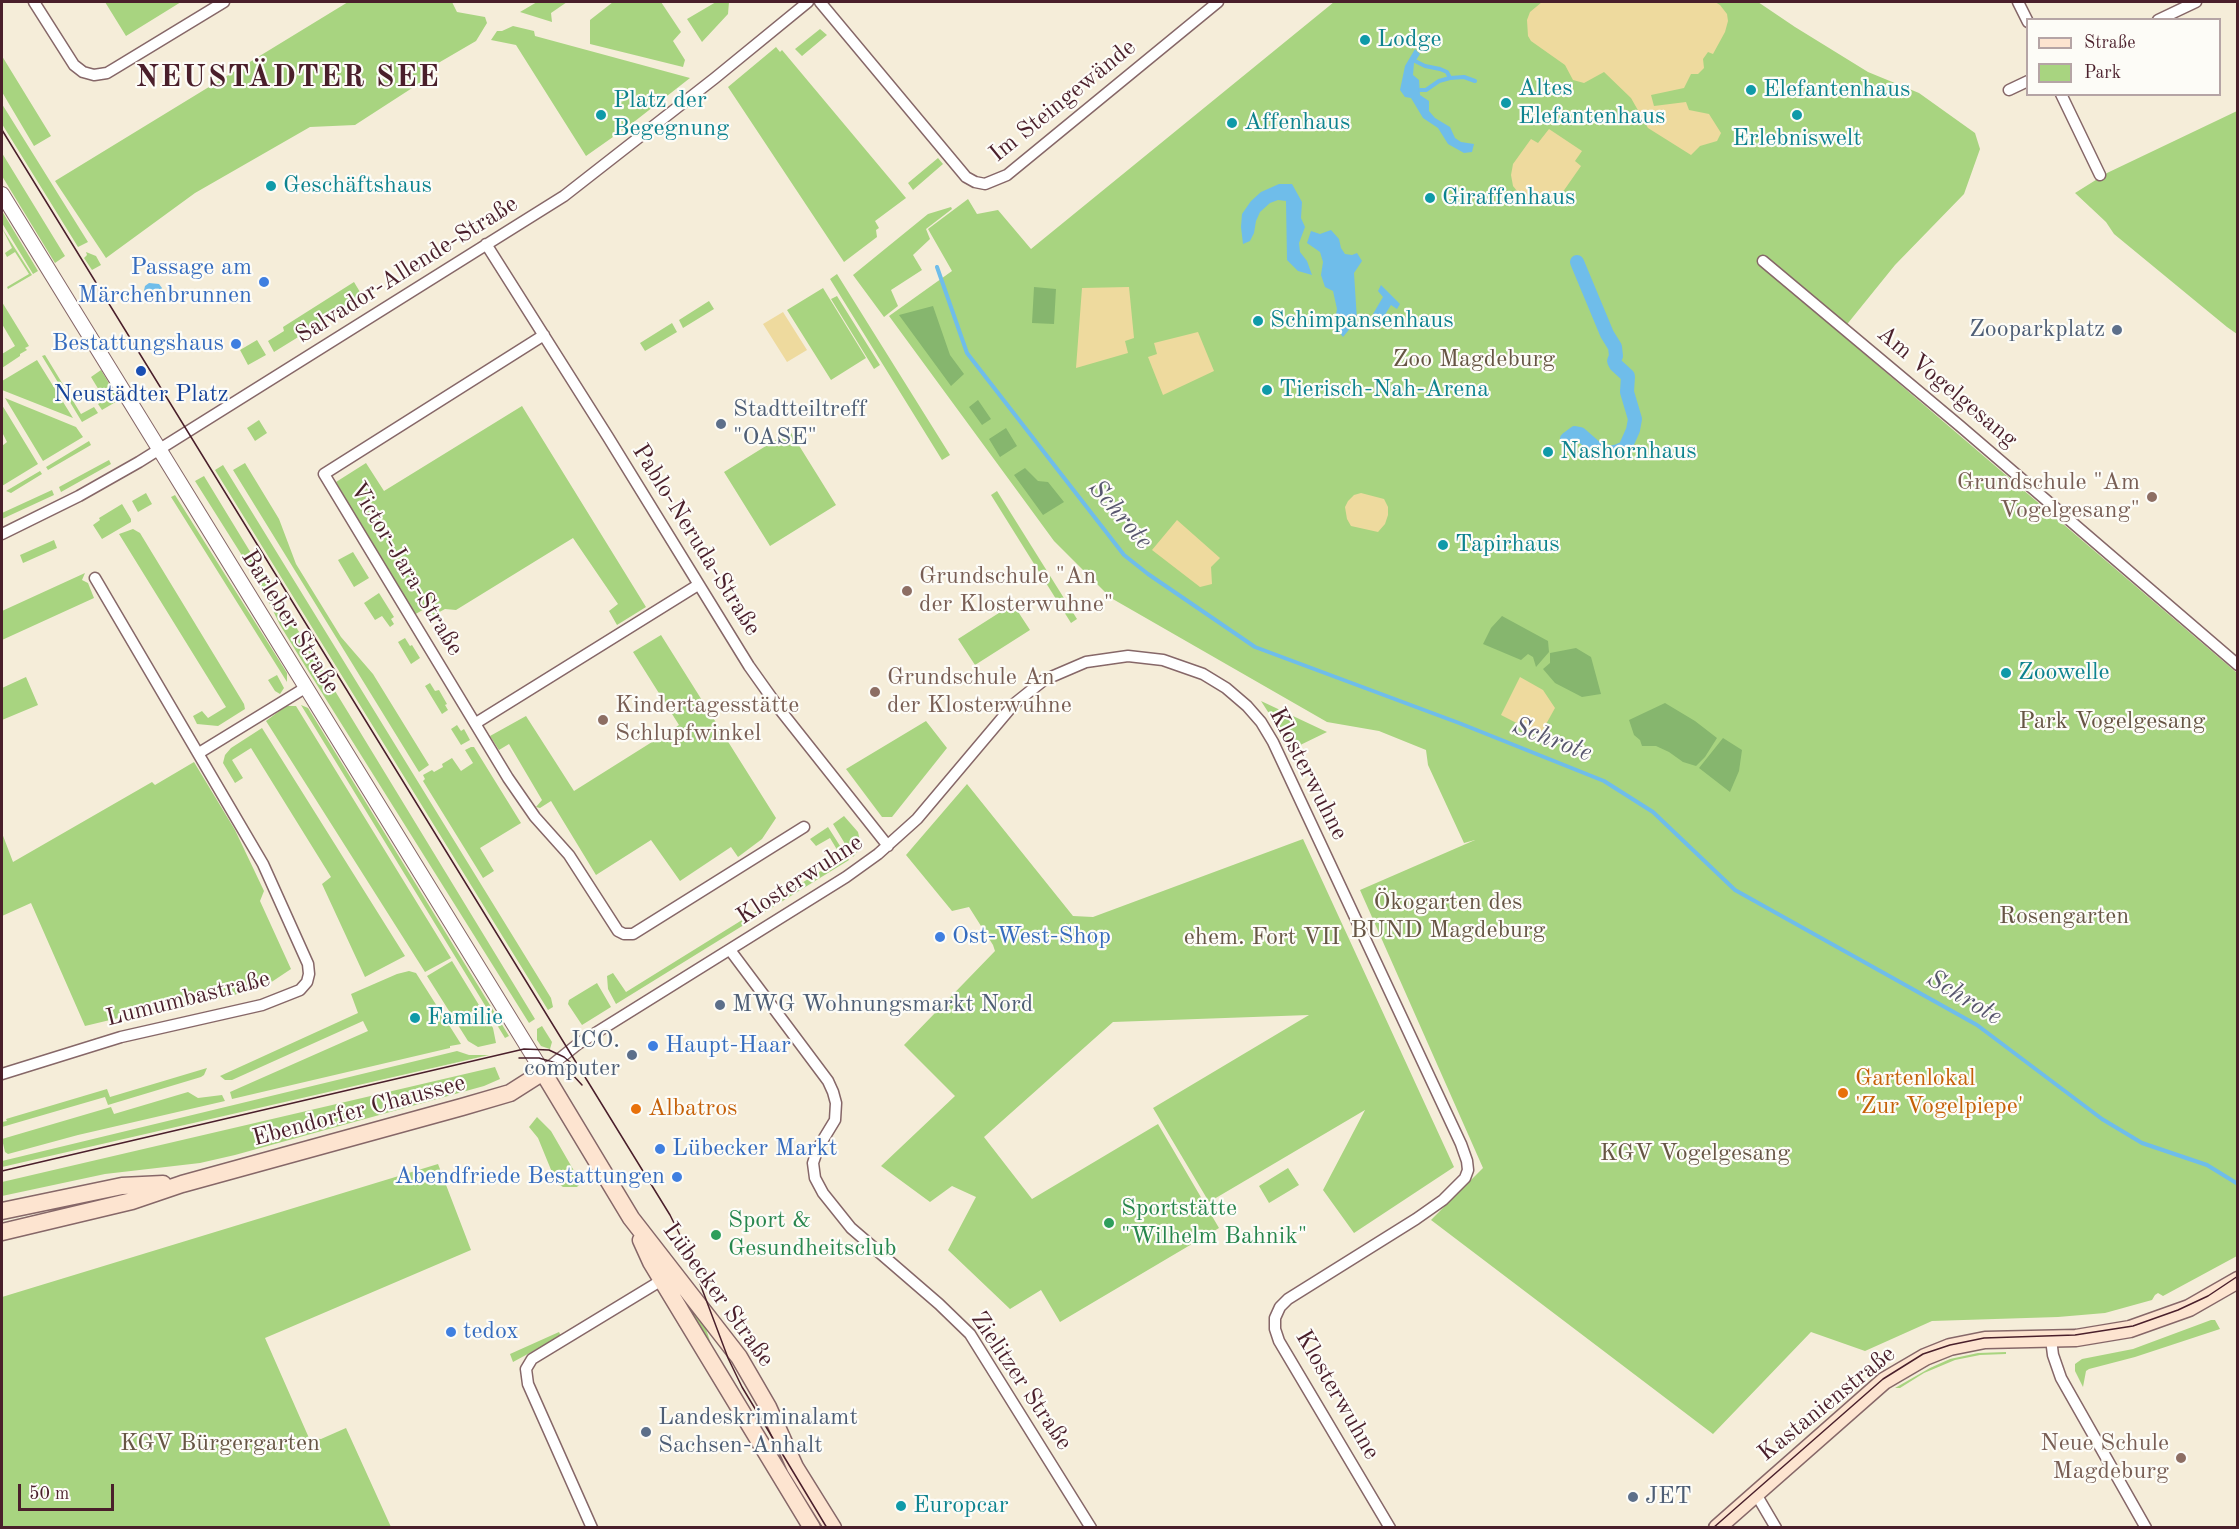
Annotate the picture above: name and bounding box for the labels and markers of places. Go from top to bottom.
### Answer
place label: Lodge [1377,26,1442,54]
marker: Lodge [1358,33,1372,47]
place label: Altes Elefantenhaus [1518,75,1665,131]
place label: Elefantenhaus [1763,76,1910,104]
marker: Elefantenhaus [1744,83,1758,97]
place label: Platz der Begegnung [613,87,729,143]
marker: Altes Elefantenhaus [1499,96,1513,110]
marker: Platz der Begegnung [594,108,608,122]
marker: Erlebniswelt [1790,108,1804,122]
place label: Affenhaus [1244,109,1350,137]
marker: Affenhaus [1225,116,1239,130]
place label: Erlebniswelt [1732,125,1862,153]
place label: Geschäftshaus [283,172,432,200]
marker: Geschäftshaus [264,179,278,193]
place label: Giraffenhaus [1442,184,1575,212]
marker: Giraffenhaus [1423,191,1437,205]
place label: Passage am Märchenbrunnen [78,254,252,310]
marker: Passage am Märchenbrunnen [257,275,271,289]
place label: Schimpansenhaus [1270,307,1454,335]
marker: Schimpansenhaus [1251,314,1265,328]
place label: Zooparkplatz [1969,316,2105,344]
marker: Zooparkplatz [2110,323,2124,337]
place label: Bestattungshaus [52,330,224,358]
marker: Bestattungshaus [229,337,243,351]
marker: Neustädter Platz [134,364,148,378]
place label: Tierisch-Nah-Arena [1279,376,1489,404]
place label: Neustädter Platz [53,381,229,409]
marker: Tierisch-Nah-Arena [1260,383,1274,397]
place label: Stadtteiltreff "OASE" [733,396,867,452]
marker: Stadtteiltreff "OASE" [714,417,728,431]
place label: Nashornhaus [1560,438,1697,466]
marker: Nashornhaus [1541,445,1555,459]
place label: Grundschule "Am Vogelgesang" [1957,469,2140,525]
marker: Grundschule "Am Vogelgesang" [2145,490,2159,504]
place label: Tapirhaus [1455,531,1560,559]
marker: Tapirhaus [1436,538,1450,552]
place label: Grundschule "An der Klosterwuhne" [919,563,1113,619]
marker: Grundschule "An der Klosterwuhne" [900,584,914,598]
place label: Zoowelle [2018,659,2110,687]
place label: Grundschule An der Klosterwuhne [887,664,1072,720]
marker: Zoowelle [1999,666,2013,680]
marker: Grundschule An der Klosterwuhne [868,685,882,699]
place label: Kindertagesstätte Schlupfwinkel [615,692,799,748]
marker: Kindertagesstätte Schlupfwinkel [596,713,610,727]
place label: Ost-West-Shop [952,923,1111,951]
marker: Ost-West-Shop [933,930,947,944]
place label: MWG Wohnungsmarkt Nord [732,991,1033,1019]
marker: MWG Wohnungsmarkt Nord [713,998,727,1012]
place label: Familie [427,1004,503,1032]
marker: Familie [408,1011,422,1025]
place label: ICO. computer [524,1027,620,1083]
place label: Haupt-Haar [665,1032,791,1060]
marker: Haupt-Haar [646,1039,660,1053]
marker: ICO. computer [625,1048,639,1062]
place label: Gartenlokal 'Zur Vogelpiepe' [1855,1065,2024,1121]
marker: Gartenlokal 'Zur Vogelpiepe' [1836,1086,1850,1100]
place label: Albatros [648,1095,738,1123]
marker: Albatros [629,1102,643,1116]
place label: Lübecker Markt [672,1135,837,1163]
marker: Lübecker Markt [653,1142,667,1156]
place label: Abendfriede Bestattungen [394,1163,665,1191]
marker: Abendfriede Bestattungen [670,1170,684,1184]
place label: Sportstätte "Wilhelm Bahnik" [1121,1195,1307,1251]
place label: Sport & Gesundheitsclub [728,1207,896,1263]
marker: Sportstätte "Wilhelm Bahnik" [1102,1216,1116,1230]
marker: Sport & Gesundheitsclub [709,1228,723,1242]
place label: tedox [463,1318,519,1346]
marker: tedox [444,1325,458,1339]
place label: Landeskriminalamt Sachsen-Anhalt [658,1404,858,1460]
marker: Landeskriminalamt Sachsen-Anhalt [639,1425,653,1439]
place label: Neue Schule Magdeburg [2040,1430,2169,1486]
marker: Neue Schule Magdeburg [2174,1451,2188,1465]
place label: JET [1645,1483,1692,1511]
marker: JET [1626,1490,1640,1504]
place label: Europcar [913,1492,1009,1520]
marker: Europcar [894,1499,908,1513]

